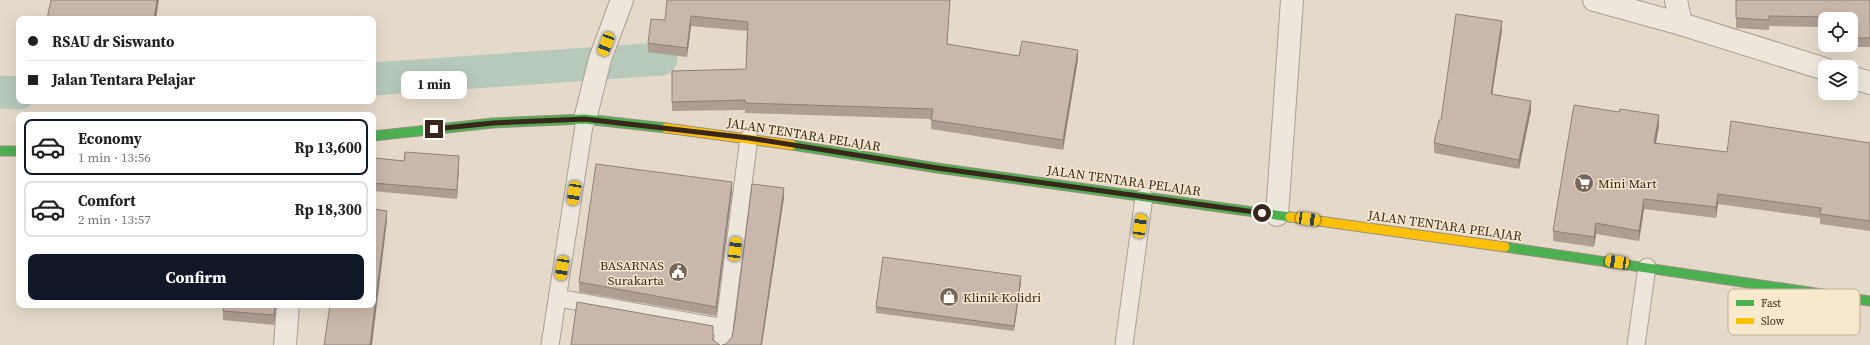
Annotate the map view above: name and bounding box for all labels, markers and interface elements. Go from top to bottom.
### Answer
map controls [1818,12,1858,100]
button: locate [1818,12,1858,52]
text: RSAU dr Siswanto [52,31,174,52]
car [596,31,616,57]
button: layers [1818,60,1858,100]
text: Jalan Tentara Pelajar [52,69,195,90]
callout: 1 min [401,71,467,99]
text: 1 min [417,76,451,93]
street label: JALAN TENTARA PELAJAR [725,114,882,155]
route end [425,120,443,138]
text: Economy [78,128,142,149]
icon: car [30,129,66,165]
text: Rp 13,600 [294,137,362,158]
text: 1 min · 13:56 [78,149,151,166]
street label: JALAN TENTARA PELAJAR [1045,161,1202,200]
supermarket icon: Mini Mart [1573,172,1595,194]
place label: Mini Mart [1598,175,1657,192]
car [566,180,582,206]
text: Comfort [78,190,136,211]
icon: car [30,191,66,227]
text: Rp 18,300 [294,199,362,220]
route start [1253,204,1271,222]
street label: JALAN TENTARA PELAJAR [1366,206,1523,245]
text: 2 min · 13:57 [78,211,151,228]
car [1295,211,1321,227]
car [1132,213,1148,239]
car [728,236,742,262]
button: Confirm [28,254,364,300]
car [1604,254,1630,270]
car [554,255,570,281]
place label: BASARNAS Surakarta [600,257,664,289]
public building icon: BASARNAS Surakarta [667,261,689,283]
shop icon: Klinik Kolidri [938,286,960,308]
place label: Klinik Kolidri [963,289,1041,306]
legend [1728,289,1860,335]
text: Fast [1761,296,1781,311]
text: Slow [1761,314,1785,329]

